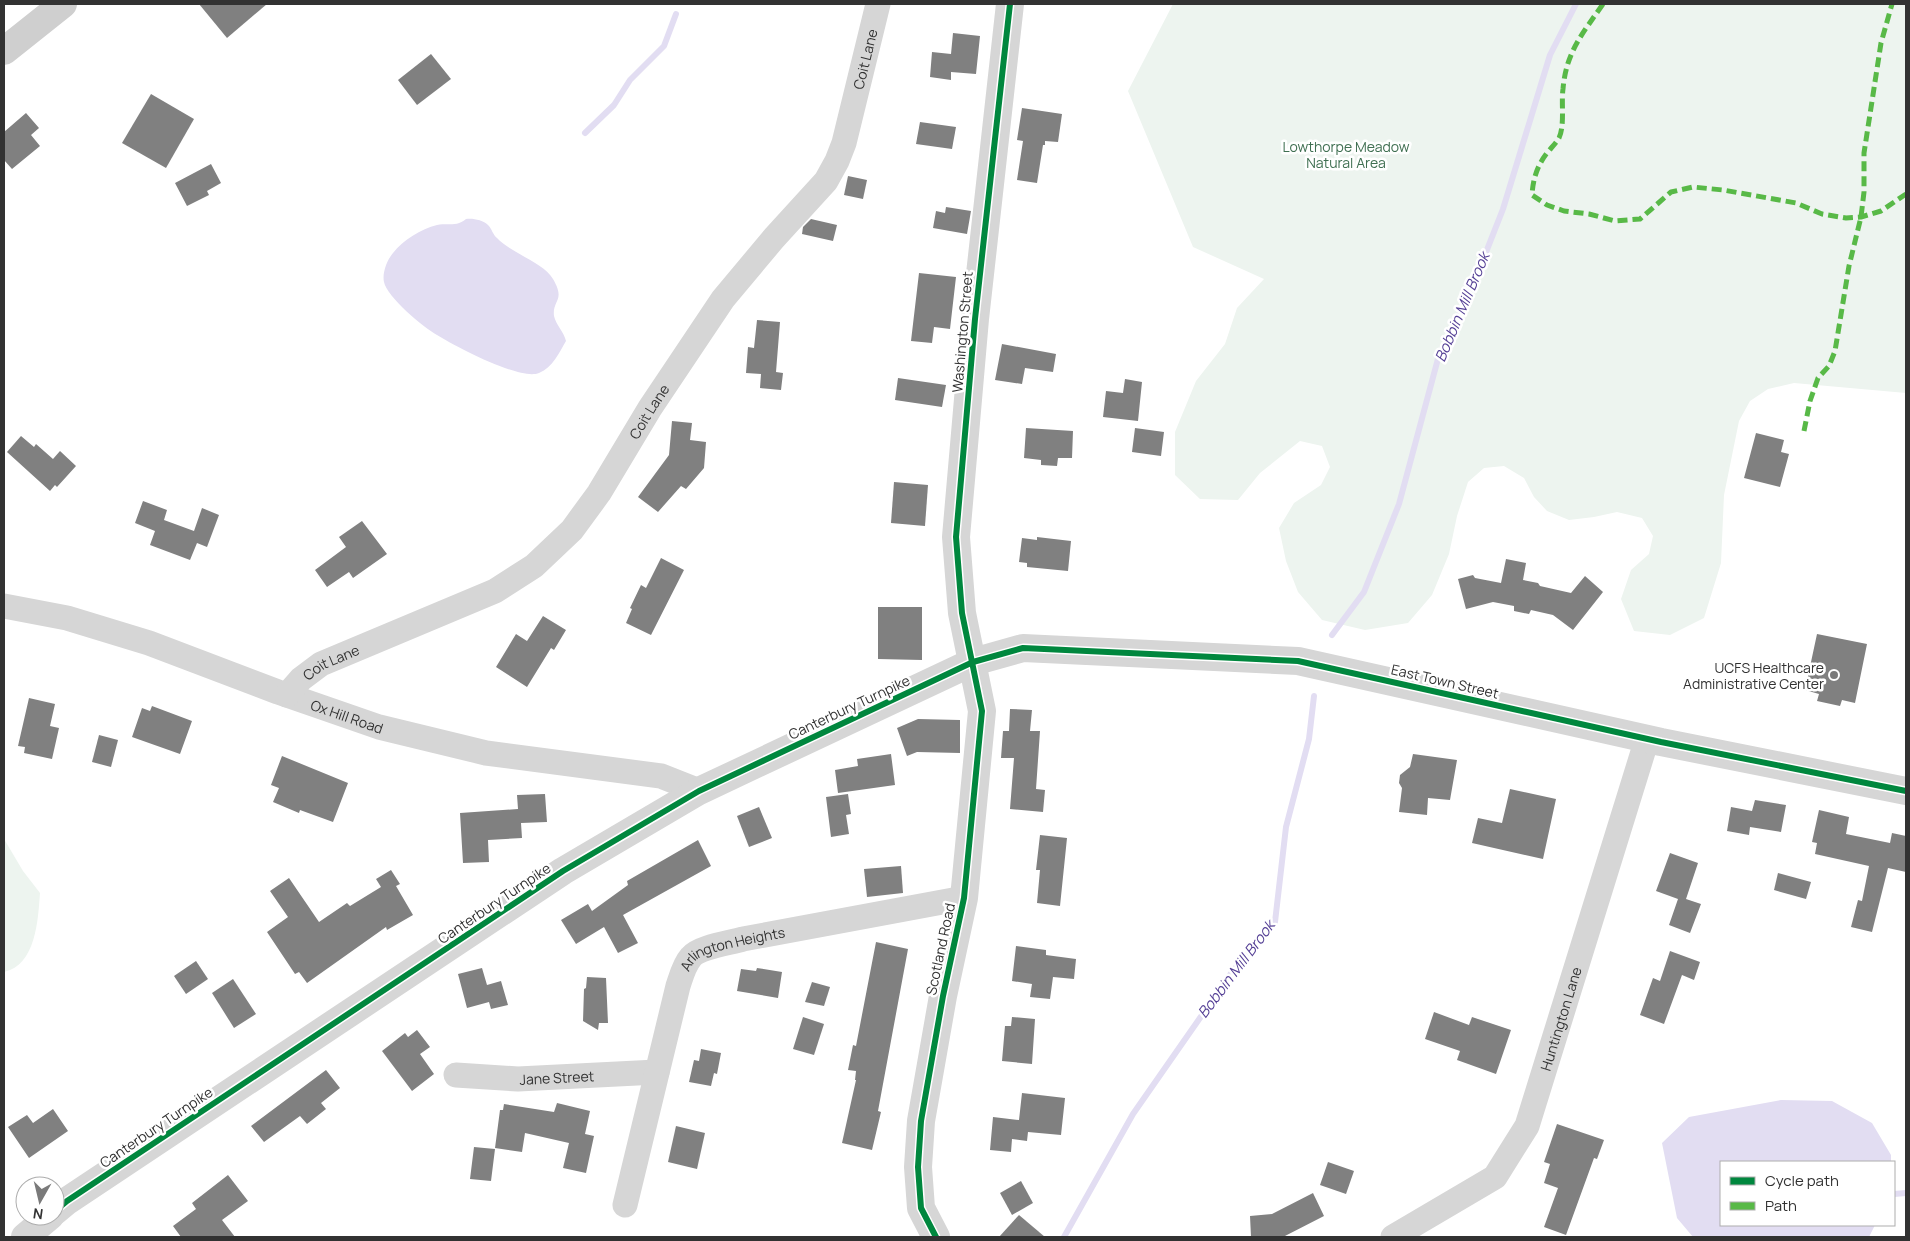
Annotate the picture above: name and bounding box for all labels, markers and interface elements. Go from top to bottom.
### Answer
street label: Coit Lane [848,27,881,91]
park label: Lowthorpe Meadow Natural Area [1282,137,1410,172]
water label: Bobbin Mill Brook [1429,247,1496,365]
street label: Washington Street [947,270,977,393]
street label: Coit Lane [624,380,673,442]
street label: Coit Lane [299,640,362,684]
place label: UCFS Healthcare Administrative Center [1683,658,1824,693]
street label: East Town Street [1389,659,1501,703]
marker: UCFS Healthcare Administrative Center [1828,669,1840,681]
street label: Canterbury Turnpike [785,670,913,744]
street label: Ox Hill Road [308,695,386,737]
street label: Canterbury Turnpike [434,858,554,948]
street label: Scotland Road [921,901,959,997]
water label: Bobbin Mill Brook [1192,914,1281,1022]
street label: Arlington Heights [675,922,786,974]
street label: Huntington Lane [1535,964,1585,1073]
street label: Jane Street [519,1066,595,1088]
street label: Canterbury Turnpike [96,1082,216,1172]
legend [1720,1161,1895,1226]
text: Cycle path [1765,1170,1839,1191]
north arrow [15,1176,65,1226]
text: Path [1765,1195,1797,1216]
text: N [32,1204,44,1224]

